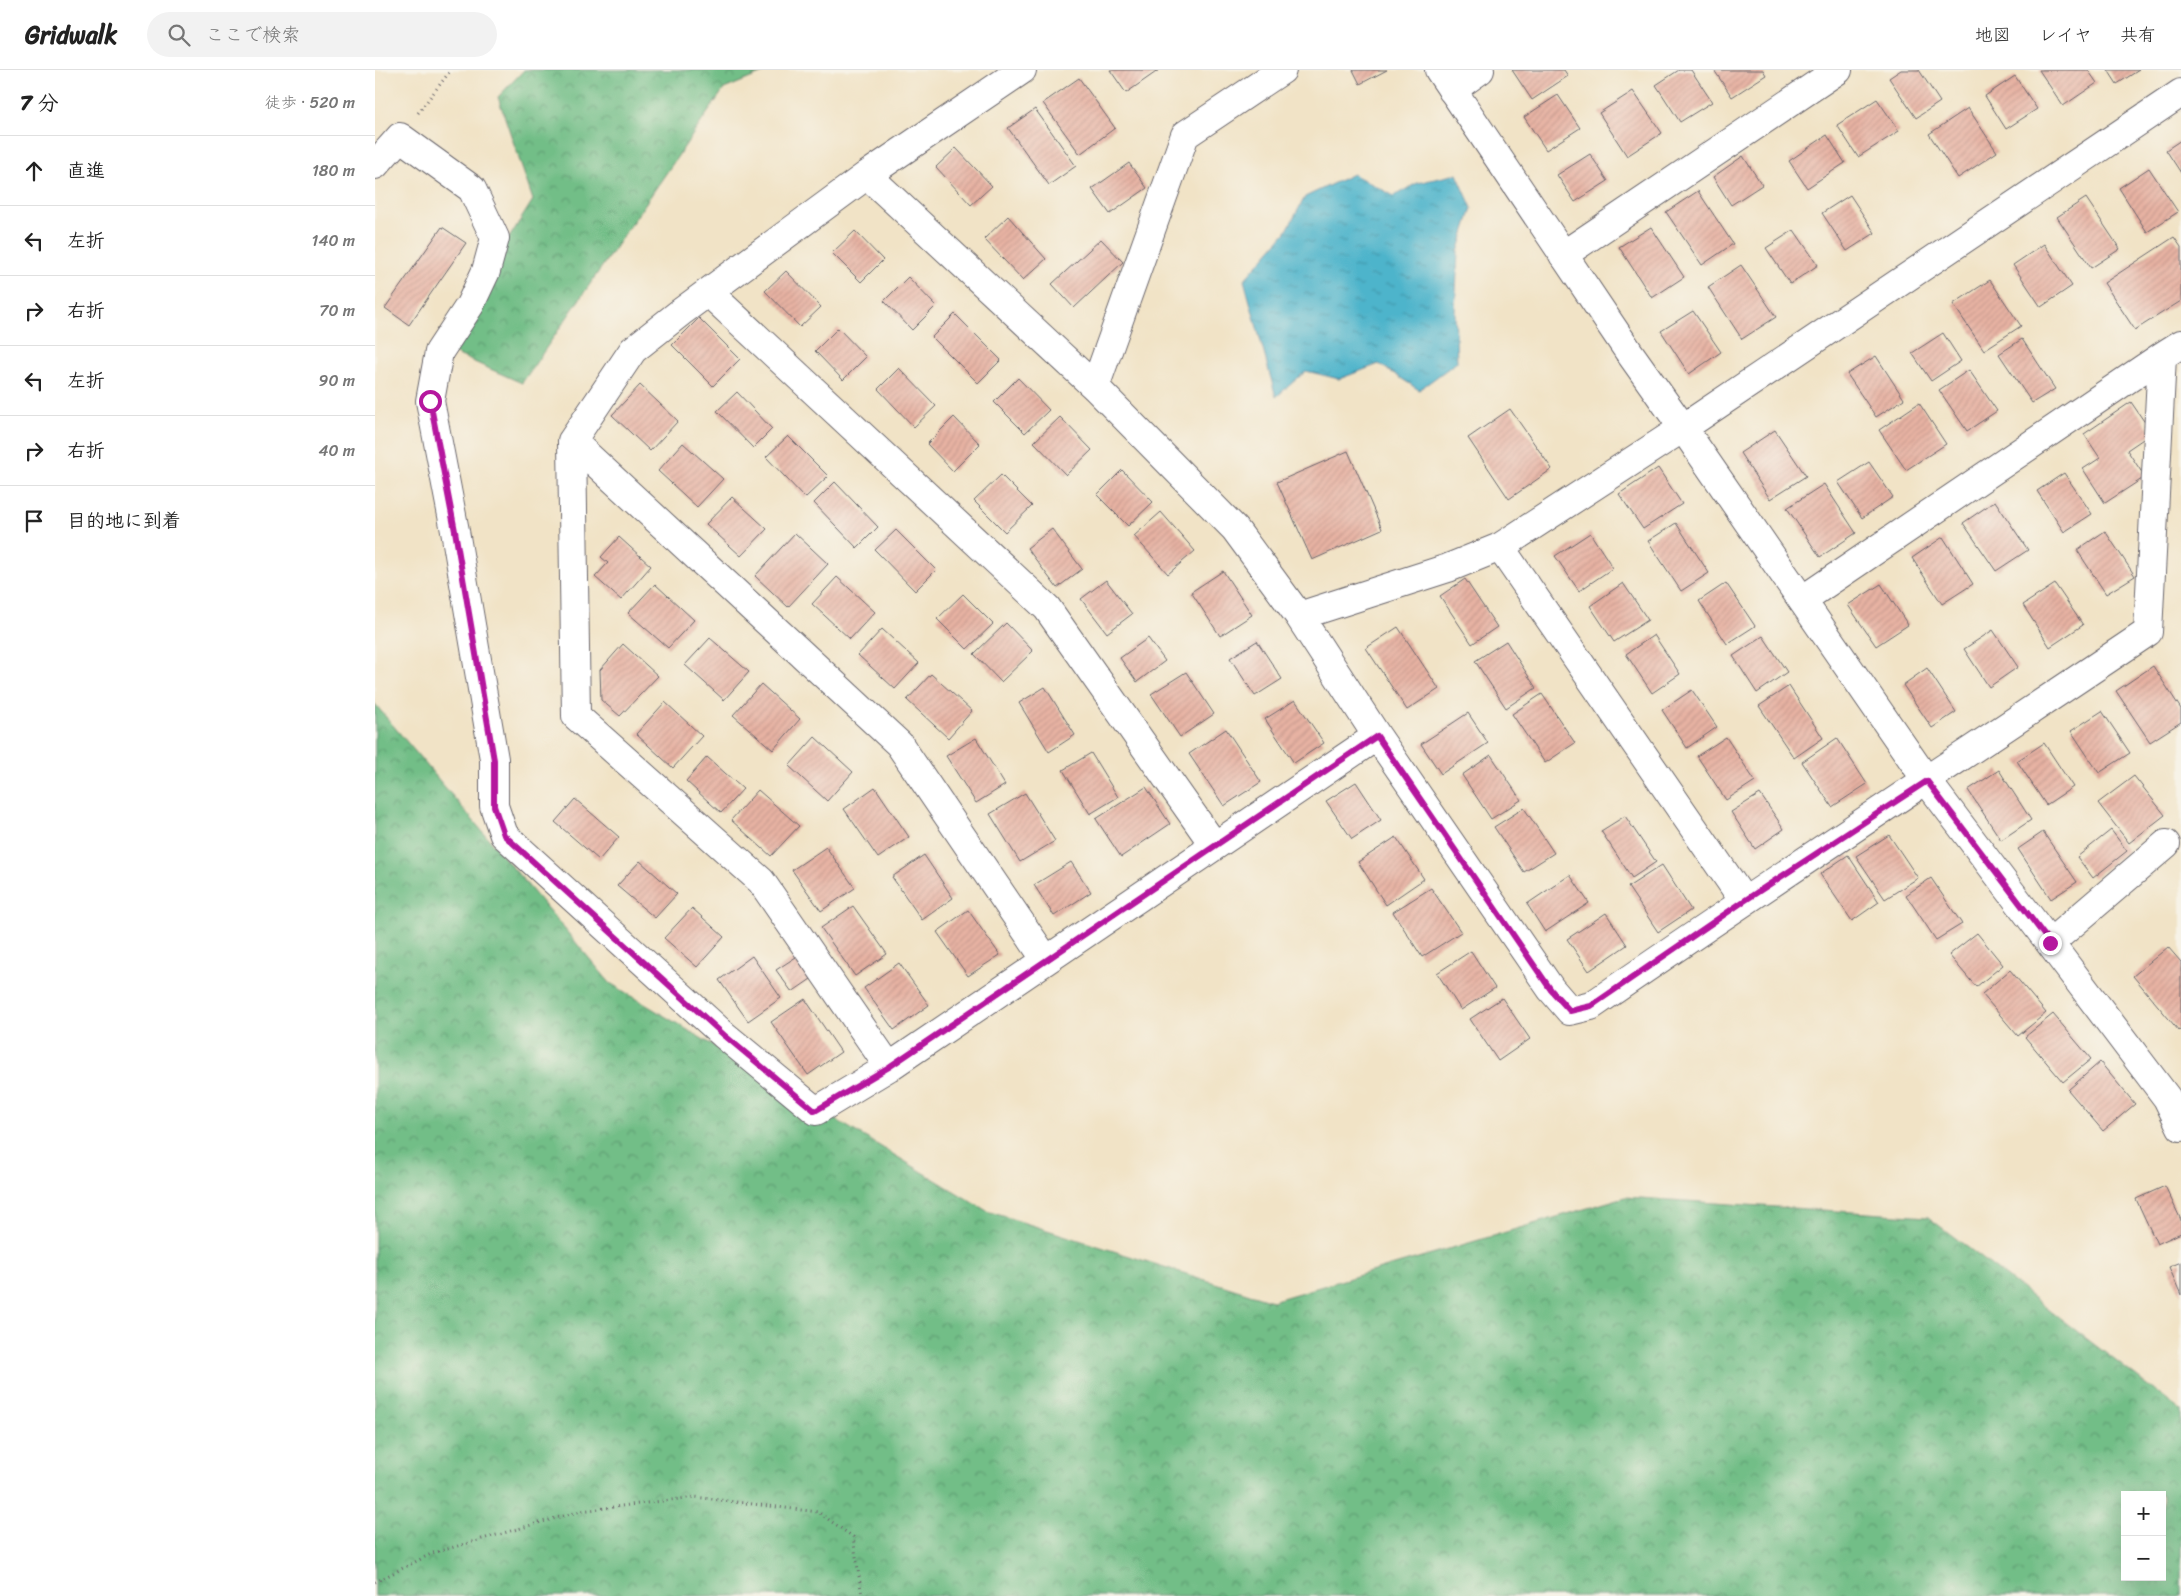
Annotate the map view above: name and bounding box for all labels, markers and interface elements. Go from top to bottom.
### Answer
search box [147,12,497,57]
text: Gridwalk [25,14,117,56]
text: ここで検索 [205,18,300,51]
text: 地図 [1975,19,2011,51]
text: レイヤ [2039,19,2092,51]
text: 共有 [2120,19,2156,51]
icon: search [165,21,193,49]
text: 7 分 [20,84,58,122]
text: 徒歩 · 520 m [265,88,355,117]
text: 直進 [67,154,105,187]
text: 180 m [312,156,355,185]
icon: ahead [20,157,48,185]
text: 左折 [67,224,105,257]
text: 140 m [312,226,355,255]
icon: left [20,227,48,255]
text: 右折 [67,294,105,327]
text: 70 m [319,296,355,325]
icon: right [20,297,48,325]
text: 左折 [67,364,105,397]
text: 90 m [319,366,355,395]
icon: left [20,367,48,395]
route start [419,390,442,413]
text: 右折 [67,434,105,467]
text: 40 m [318,436,355,465]
icon: right [20,437,48,465]
text: 目的地に到着 [67,504,181,537]
icon: arrive [20,507,48,535]
route end [2039,932,2062,955]
map controls [2121,1491,2166,1581]
button: + [2121,1491,2166,1536]
button: − [2121,1536,2166,1581]

